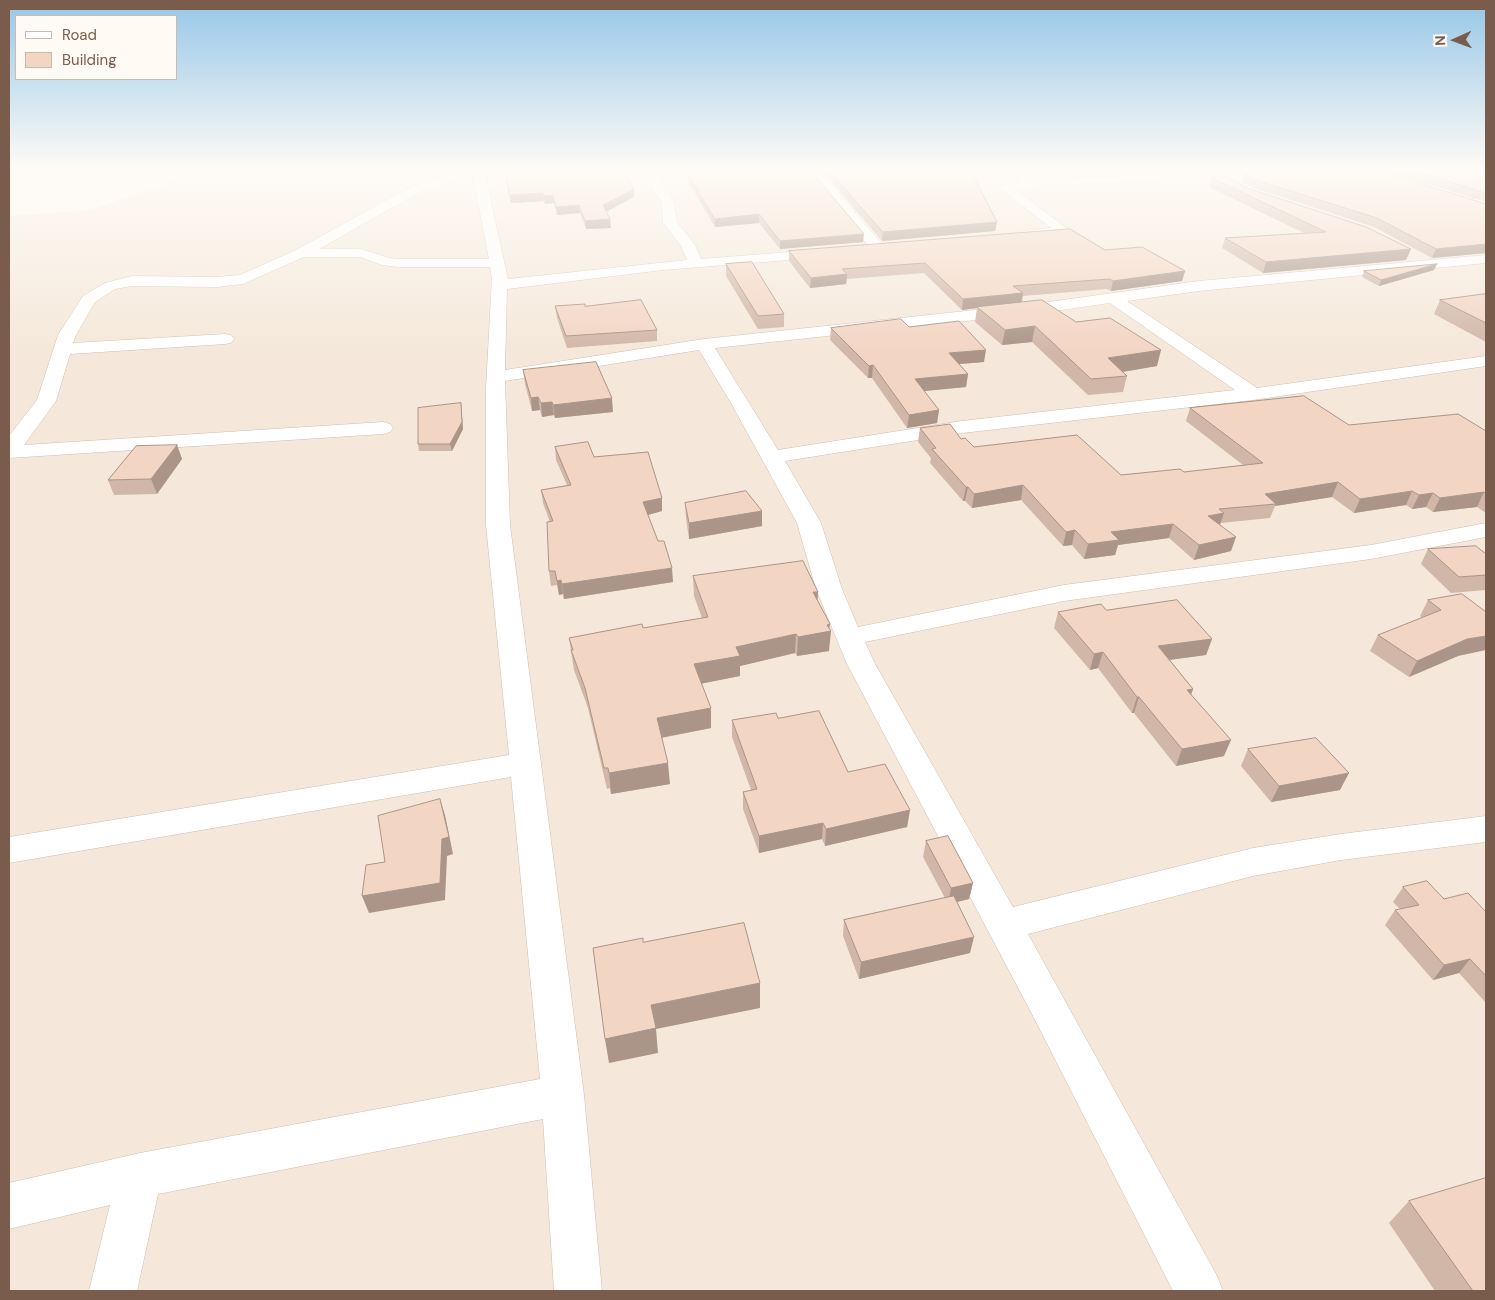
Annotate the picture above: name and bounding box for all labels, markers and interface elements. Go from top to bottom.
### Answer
legend [15,15,178,80]
north arrow [1430,15,1480,65]
text: Road [62,25,97,45]
text: N [1431,35,1449,46]
text: Building [62,50,117,70]

